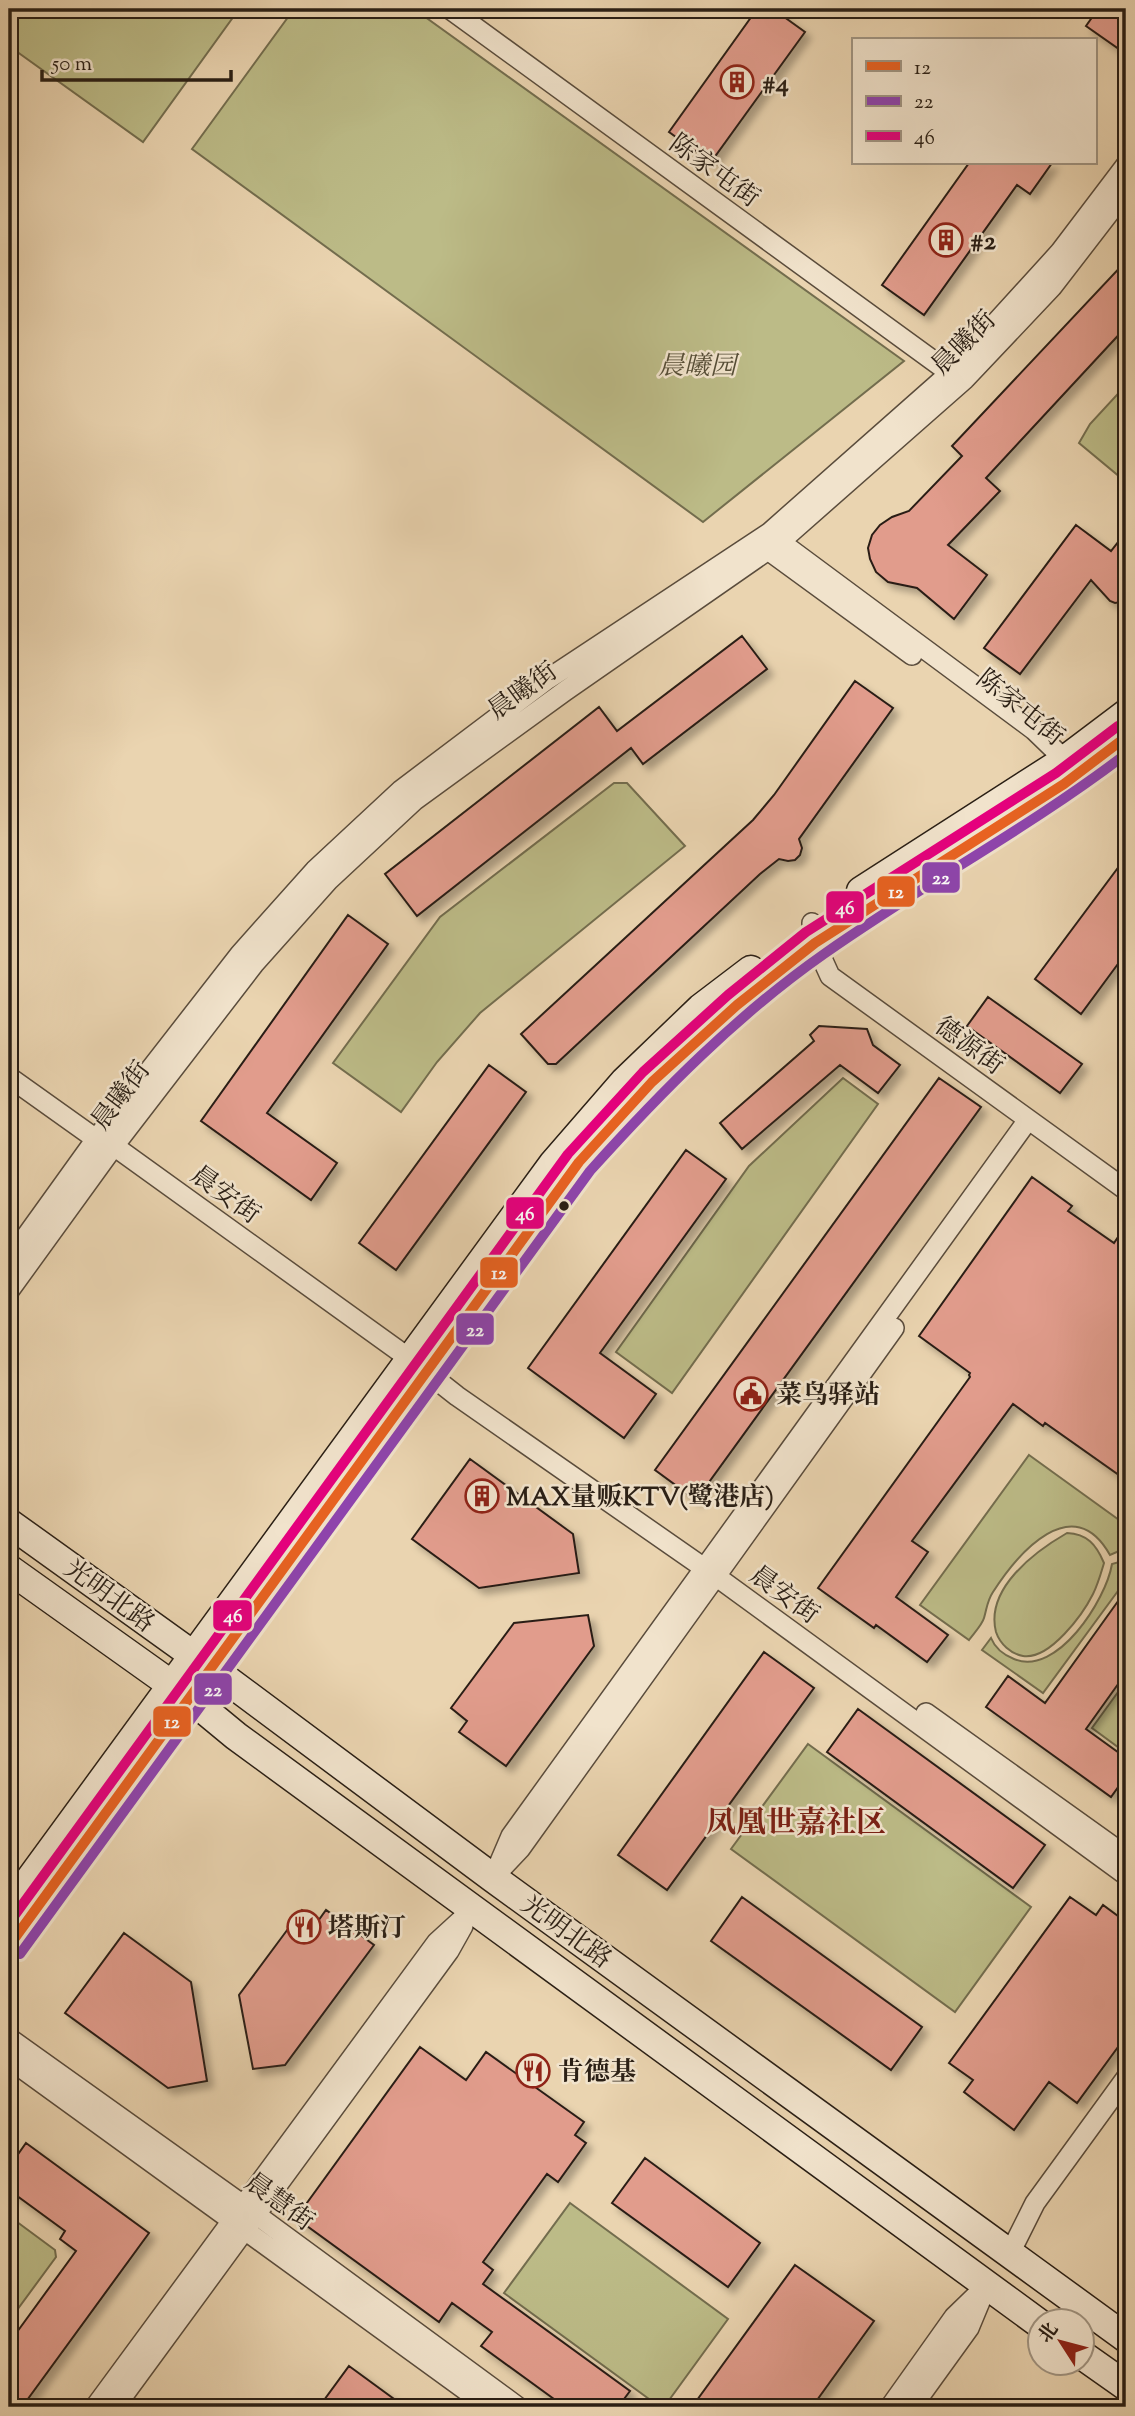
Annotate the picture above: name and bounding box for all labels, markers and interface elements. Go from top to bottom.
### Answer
scale bar [42,38,231,82]
legend [852,38,1096,164]
text: 50 m [51,50,92,80]
text: 12 [914,54,931,84]
building icon: #4 [718,63,756,101]
place label: #4 [762,66,789,103]
text: 22 [914,88,934,118]
text: 46 [914,124,935,154]
street label: 陈家屯街 [661,126,766,218]
building icon: #2 [927,221,965,259]
place label: #2 [970,224,997,261]
street label: 晨曦街 [924,303,1005,384]
park label: 晨曦园 [658,349,740,386]
street label: 晨曦街 [481,654,566,730]
street label: 陈家屯街 [967,662,1071,756]
line badge: 22 [921,861,961,894]
text: 22 [932,866,950,893]
line badge: 12 [876,875,916,908]
text: 12 [888,880,904,907]
line badge: 46 [825,890,865,924]
text: 46 [835,896,854,923]
street label: 德源街 [926,1009,1011,1085]
street label: 晨曦街 [84,1054,160,1139]
street label: 晨安街 [182,1158,267,1234]
line badge: 46 [505,1196,545,1230]
unlabelled marker [557,1199,571,1213]
text: 46 [515,1202,534,1229]
line badge: 12 [479,1256,519,1289]
text: 12 [491,1261,507,1288]
line badge: 22 [455,1312,495,1346]
text: 22 [466,1318,484,1345]
public building icon: 菜鸟驿站 [732,1375,770,1413]
place label: 菜鸟驿站 [776,1378,880,1415]
building icon: MAX量贩KTV(鹭港店) [463,1477,501,1515]
place label: MAX量贩KTV(鹭港店) [506,1480,774,1517]
street label: 光明北路 [56,1551,161,1643]
street label: 晨安街 [741,1558,826,1634]
line badge: 46 [212,1599,253,1632]
text: 46 [223,1604,242,1631]
line badge: 22 [193,1672,233,1706]
text: 22 [204,1678,222,1705]
line badge: 12 [152,1705,192,1738]
text: 12 [164,1710,180,1737]
district label: 凤凰世嘉社区 [706,1803,886,1846]
street label: 光明北路 [513,1887,618,1979]
restaurant icon: 塔斯汀 [285,1908,323,1946]
place label: 塔斯汀 [328,1911,406,1948]
restaurant icon: 肯德基 [514,2052,552,2090]
place label: 肯德基 [558,2055,636,2092]
street label: 晨慧街 [236,2165,321,2241]
north arrow [1026,2308,1096,2378]
text: 北 [1033,2318,1066,2349]

